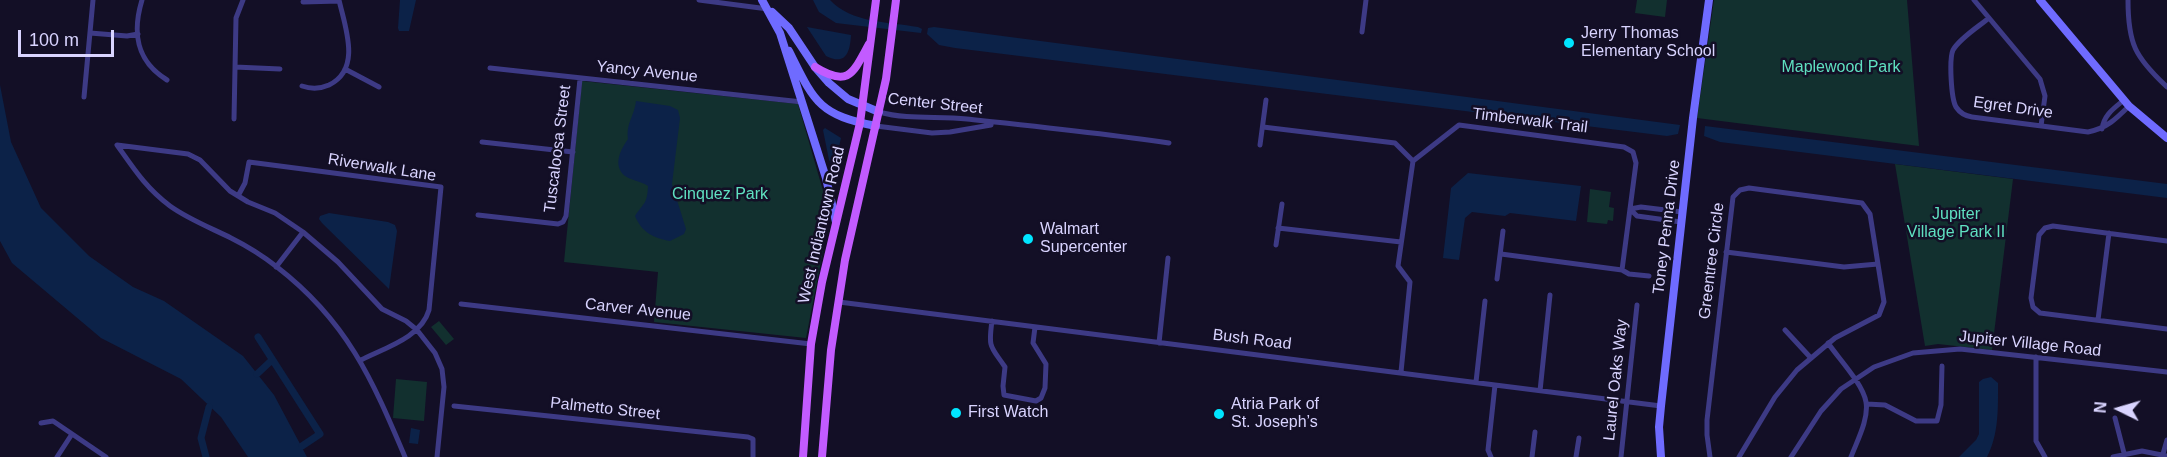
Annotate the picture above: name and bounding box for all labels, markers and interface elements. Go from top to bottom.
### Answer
scale bar [21,18,117,56]
place label: Jerry Thomas Elementary School [1581,24,1715,62]
text: 100 m [29,30,79,50]
marker: Jerry Thomas Elementary School [1562,36,1576,50]
street label: Yancy Avenue [595,57,699,87]
park label: Maplewood Park [1781,58,1901,78]
street label: Tuscaloosa Street [541,84,575,214]
street label: Center Street [887,89,983,119]
street label: Egret Drive [1972,93,2054,123]
street label: Timberwalk Trail [1471,104,1589,138]
street label: West Indiantown Road [795,145,849,305]
street label: Riverwalk Lane [326,150,438,186]
street label: Toney Penna Drive [1649,159,1685,295]
park label: Cinquez Park [672,185,768,205]
street label: Greentree Circle [1695,202,1729,320]
park label: Jupiter Village Park II [1907,205,2005,243]
place label: Walmart Supercenter [1040,220,1127,258]
marker: Walmart Supercenter [1021,232,1035,246]
street label: Carver Avenue [584,295,692,325]
street label: Laurel Oaks Way [1600,318,1632,442]
street label: Bush Road [1212,326,1292,354]
street label: Jupiter Village Road [1958,327,2102,361]
north arrow [2089,379,2149,439]
street label: Palmetto Street [549,394,661,424]
place label: Atria Park of St. Joseph’s [1231,395,1319,433]
text: N [2092,401,2110,414]
place label: First Watch [968,403,1048,423]
marker: First Watch [949,406,963,420]
marker: Atria Park of St. Joseph’s [1212,407,1226,421]

